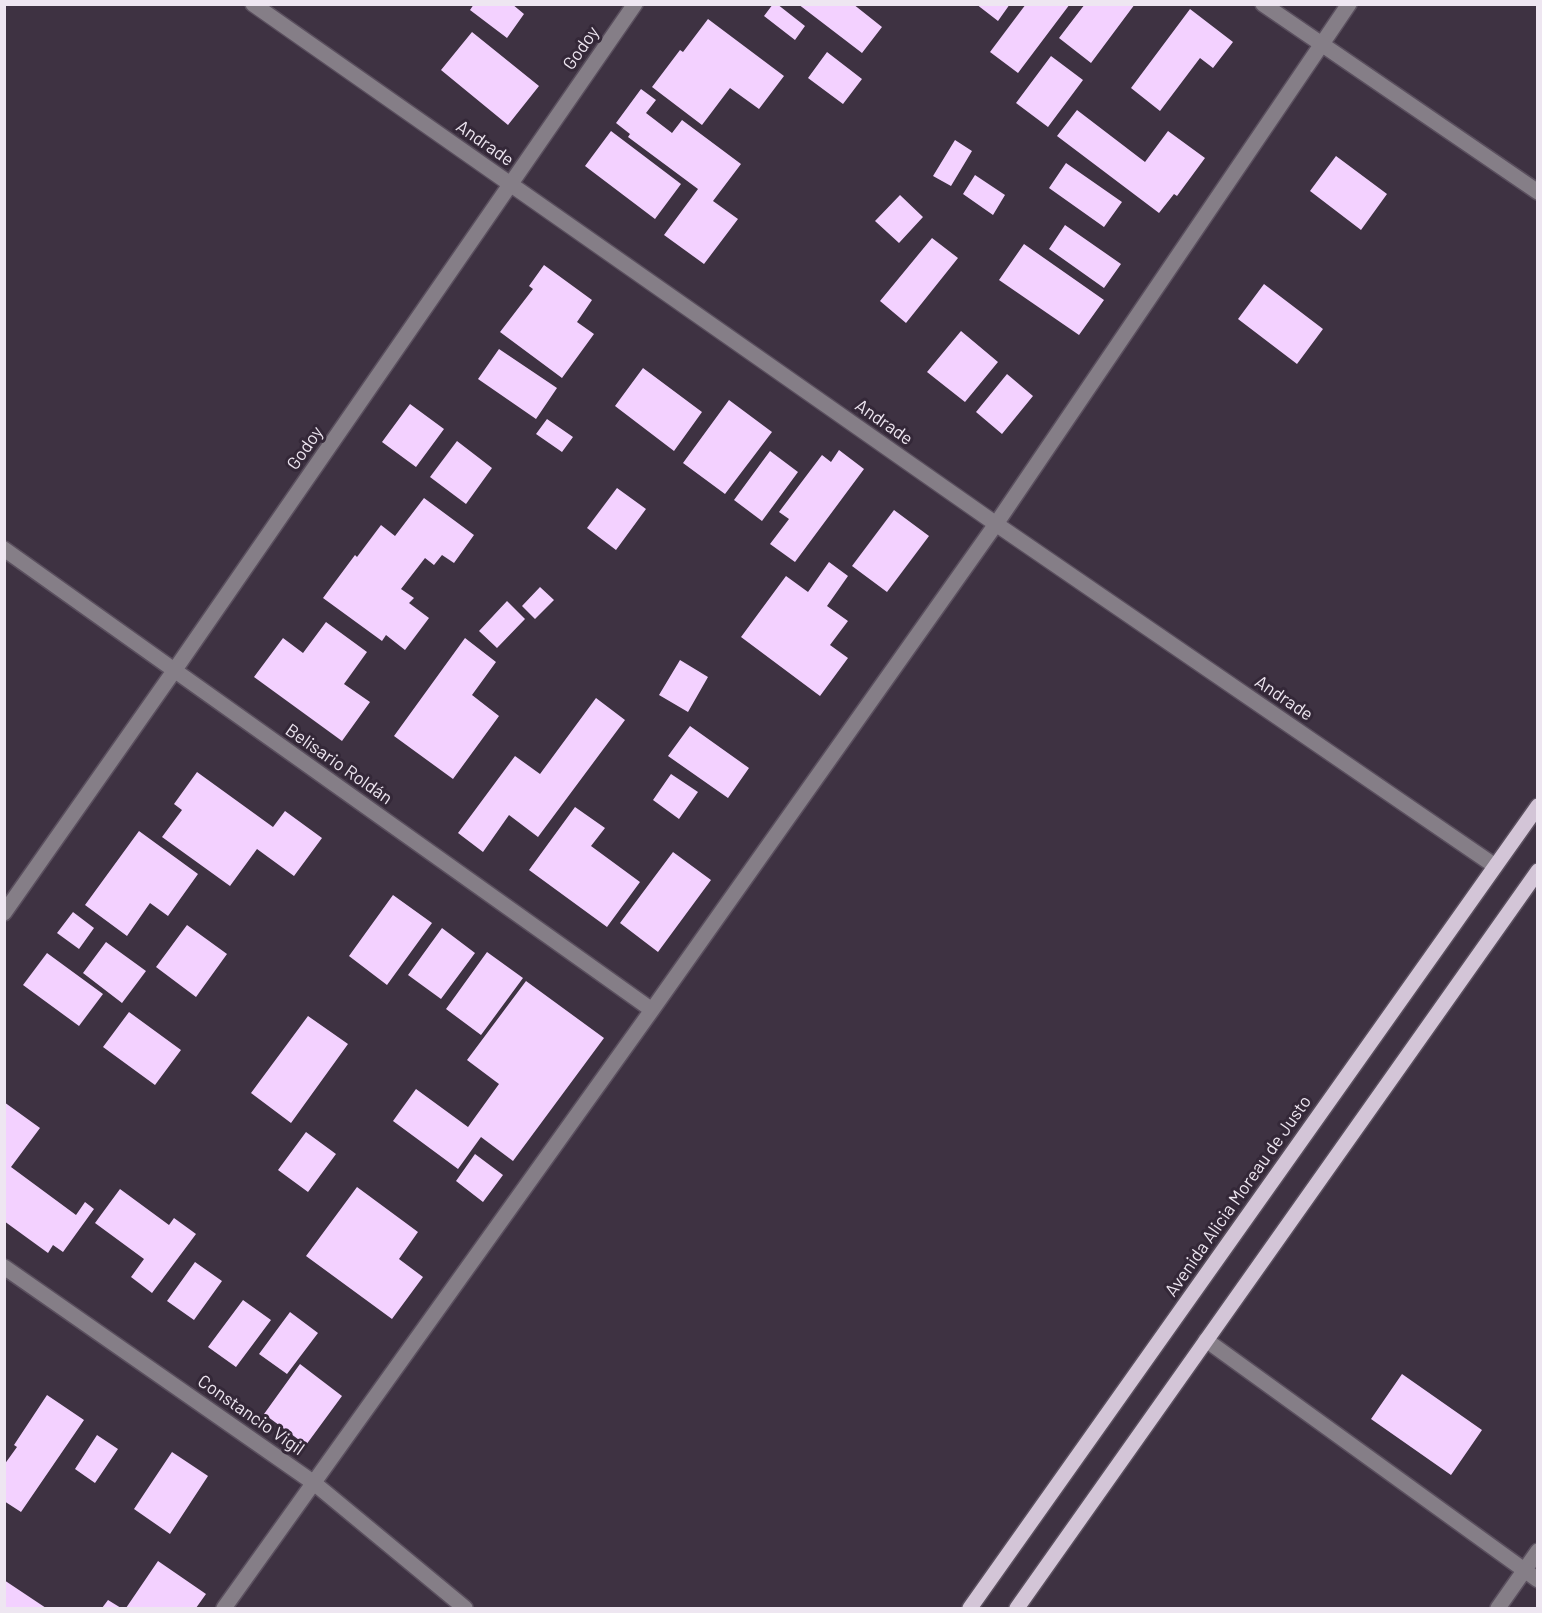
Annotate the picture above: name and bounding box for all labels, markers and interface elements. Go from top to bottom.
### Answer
street label: Godoy [558,22,604,74]
street label: Andrade [452,115,518,171]
street label: Andrade [851,394,917,450]
street label: Godoy [282,422,328,474]
street label: Andrade [1251,671,1317,725]
street label: Belisario Roldán [281,719,397,809]
street label: Avenida Alicia Moreau de Justo [1160,1091,1316,1301]
street label: Constancio Vigil [193,1370,309,1460]

